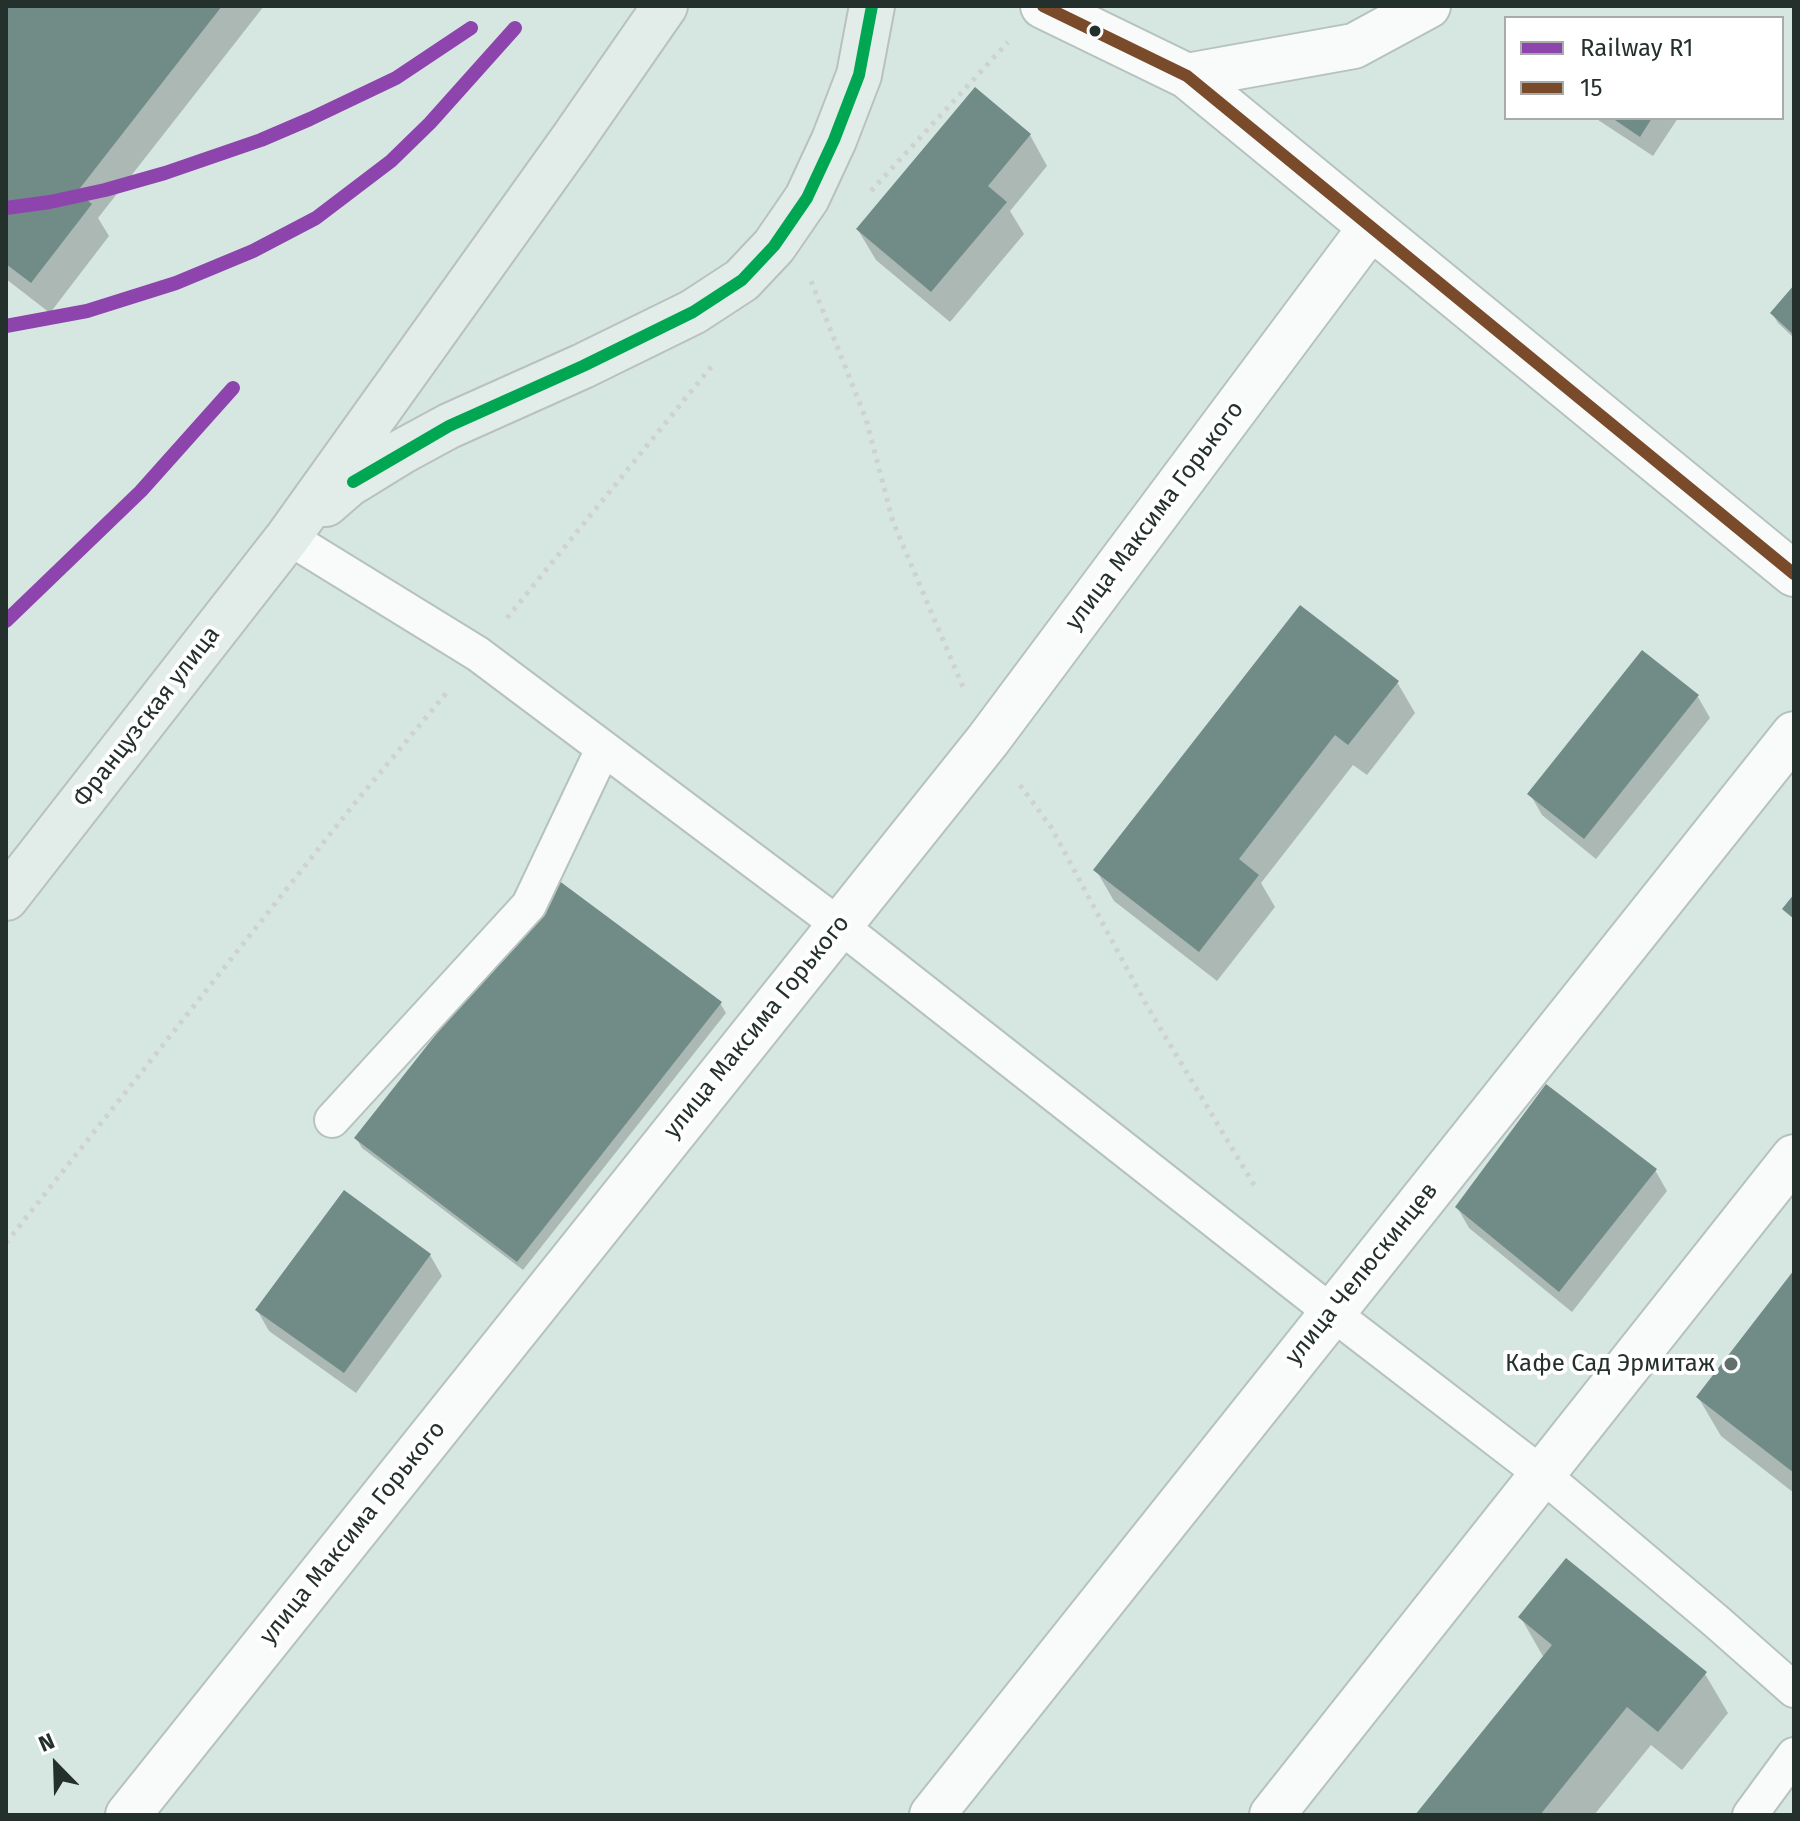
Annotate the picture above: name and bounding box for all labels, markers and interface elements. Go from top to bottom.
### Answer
legend [1504,16,1784,120]
unlabelled marker [1087,23,1103,39]
text: Railway R1 [1580,34,1694,62]
text: 15 [1580,74,1602,102]
street label: улица Максима Горького [1060,396,1250,636]
street label: Французская улица [68,621,226,813]
street label: улица Максима Горького [658,910,856,1144]
street label: улица Челюскинцев [1280,1177,1444,1371]
place label: Кафе Сад Эрмитаж [1505,1350,1715,1378]
marker: Кафе Сад Эрмитаж [1722,1355,1740,1373]
street label: улица Максима Горького [254,1416,452,1650]
north arrow [16,1725,96,1805]
text: N [34,1727,58,1758]

